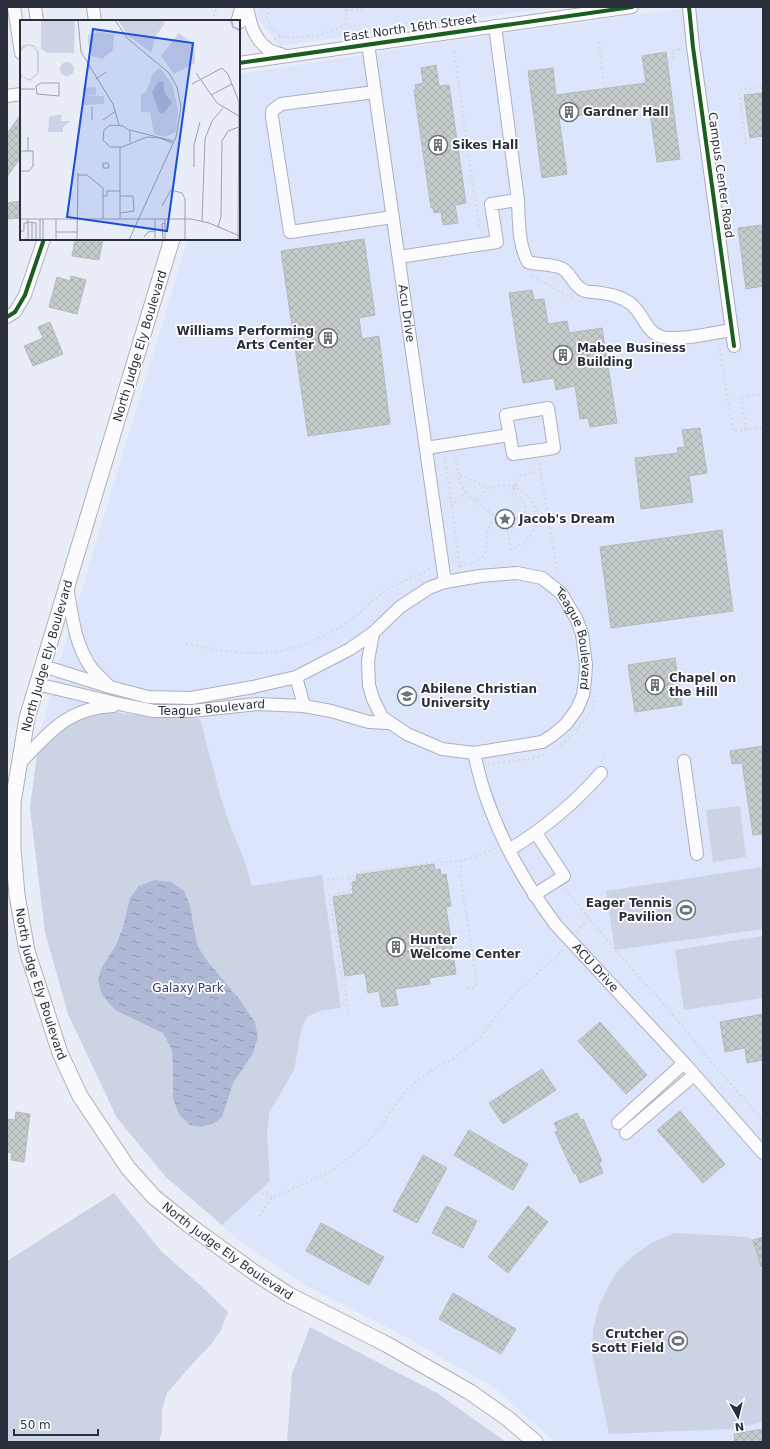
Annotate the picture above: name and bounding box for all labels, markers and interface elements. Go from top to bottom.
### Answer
street label: East North 16th Street [342,12,478,44]
inset map [20,20,240,240]
building icon: Gardner Hall [558,101,580,123]
place label: Gardner Hall [583,105,669,119]
street label: Campus Center Road [705,111,737,239]
building icon: Sikes Hall [427,134,449,156]
place label: Sikes Hall [452,138,518,152]
street label: North Judge Ely Boulevard [110,269,170,423]
street label: Acu Drive [395,284,418,343]
place label: Williams Performing Arts Center [176,324,314,352]
building icon: Williams Performing Arts Center [317,327,339,349]
place label: Mabee Business Building [577,341,686,369]
building icon: Mabee Business Building [552,344,574,366]
place icon: Jacob's Dream [494,508,516,530]
place label: Jacob's Dream [518,512,615,526]
street label: North Judge Ely Boulevard [19,578,75,734]
street label: Teague Boulevard [552,584,593,691]
place label: Chapel on the Hill [669,671,736,699]
building icon: Chapel on the Hill [644,674,666,696]
place label: Abilene Christian University [421,682,537,710]
school or university icon: Abilene Christian University [396,685,418,707]
street label: Teague Boulevard [157,697,265,718]
place label: Eager Tennis Pavilion [586,896,672,924]
sports icon: Eager Tennis Pavilion [675,899,697,921]
street label: North Judge Ely Boulevard [12,907,69,1062]
place label: Hunter Welcome Center [410,933,521,961]
building icon: Hunter Welcome Center [385,936,407,958]
street label: ACU Drive [570,940,621,995]
park label: Galaxy Park [152,981,224,995]
street label: North Judge Ely Boulevard [159,1199,295,1303]
place label: Crutcher Scott Field [591,1327,664,1355]
sports icon: Crutcher Scott Field [667,1330,689,1352]
north arrow [718,1397,758,1437]
scale bar [14,1411,98,1437]
text: 50 m [20,1418,51,1432]
text: N [734,1419,745,1433]

